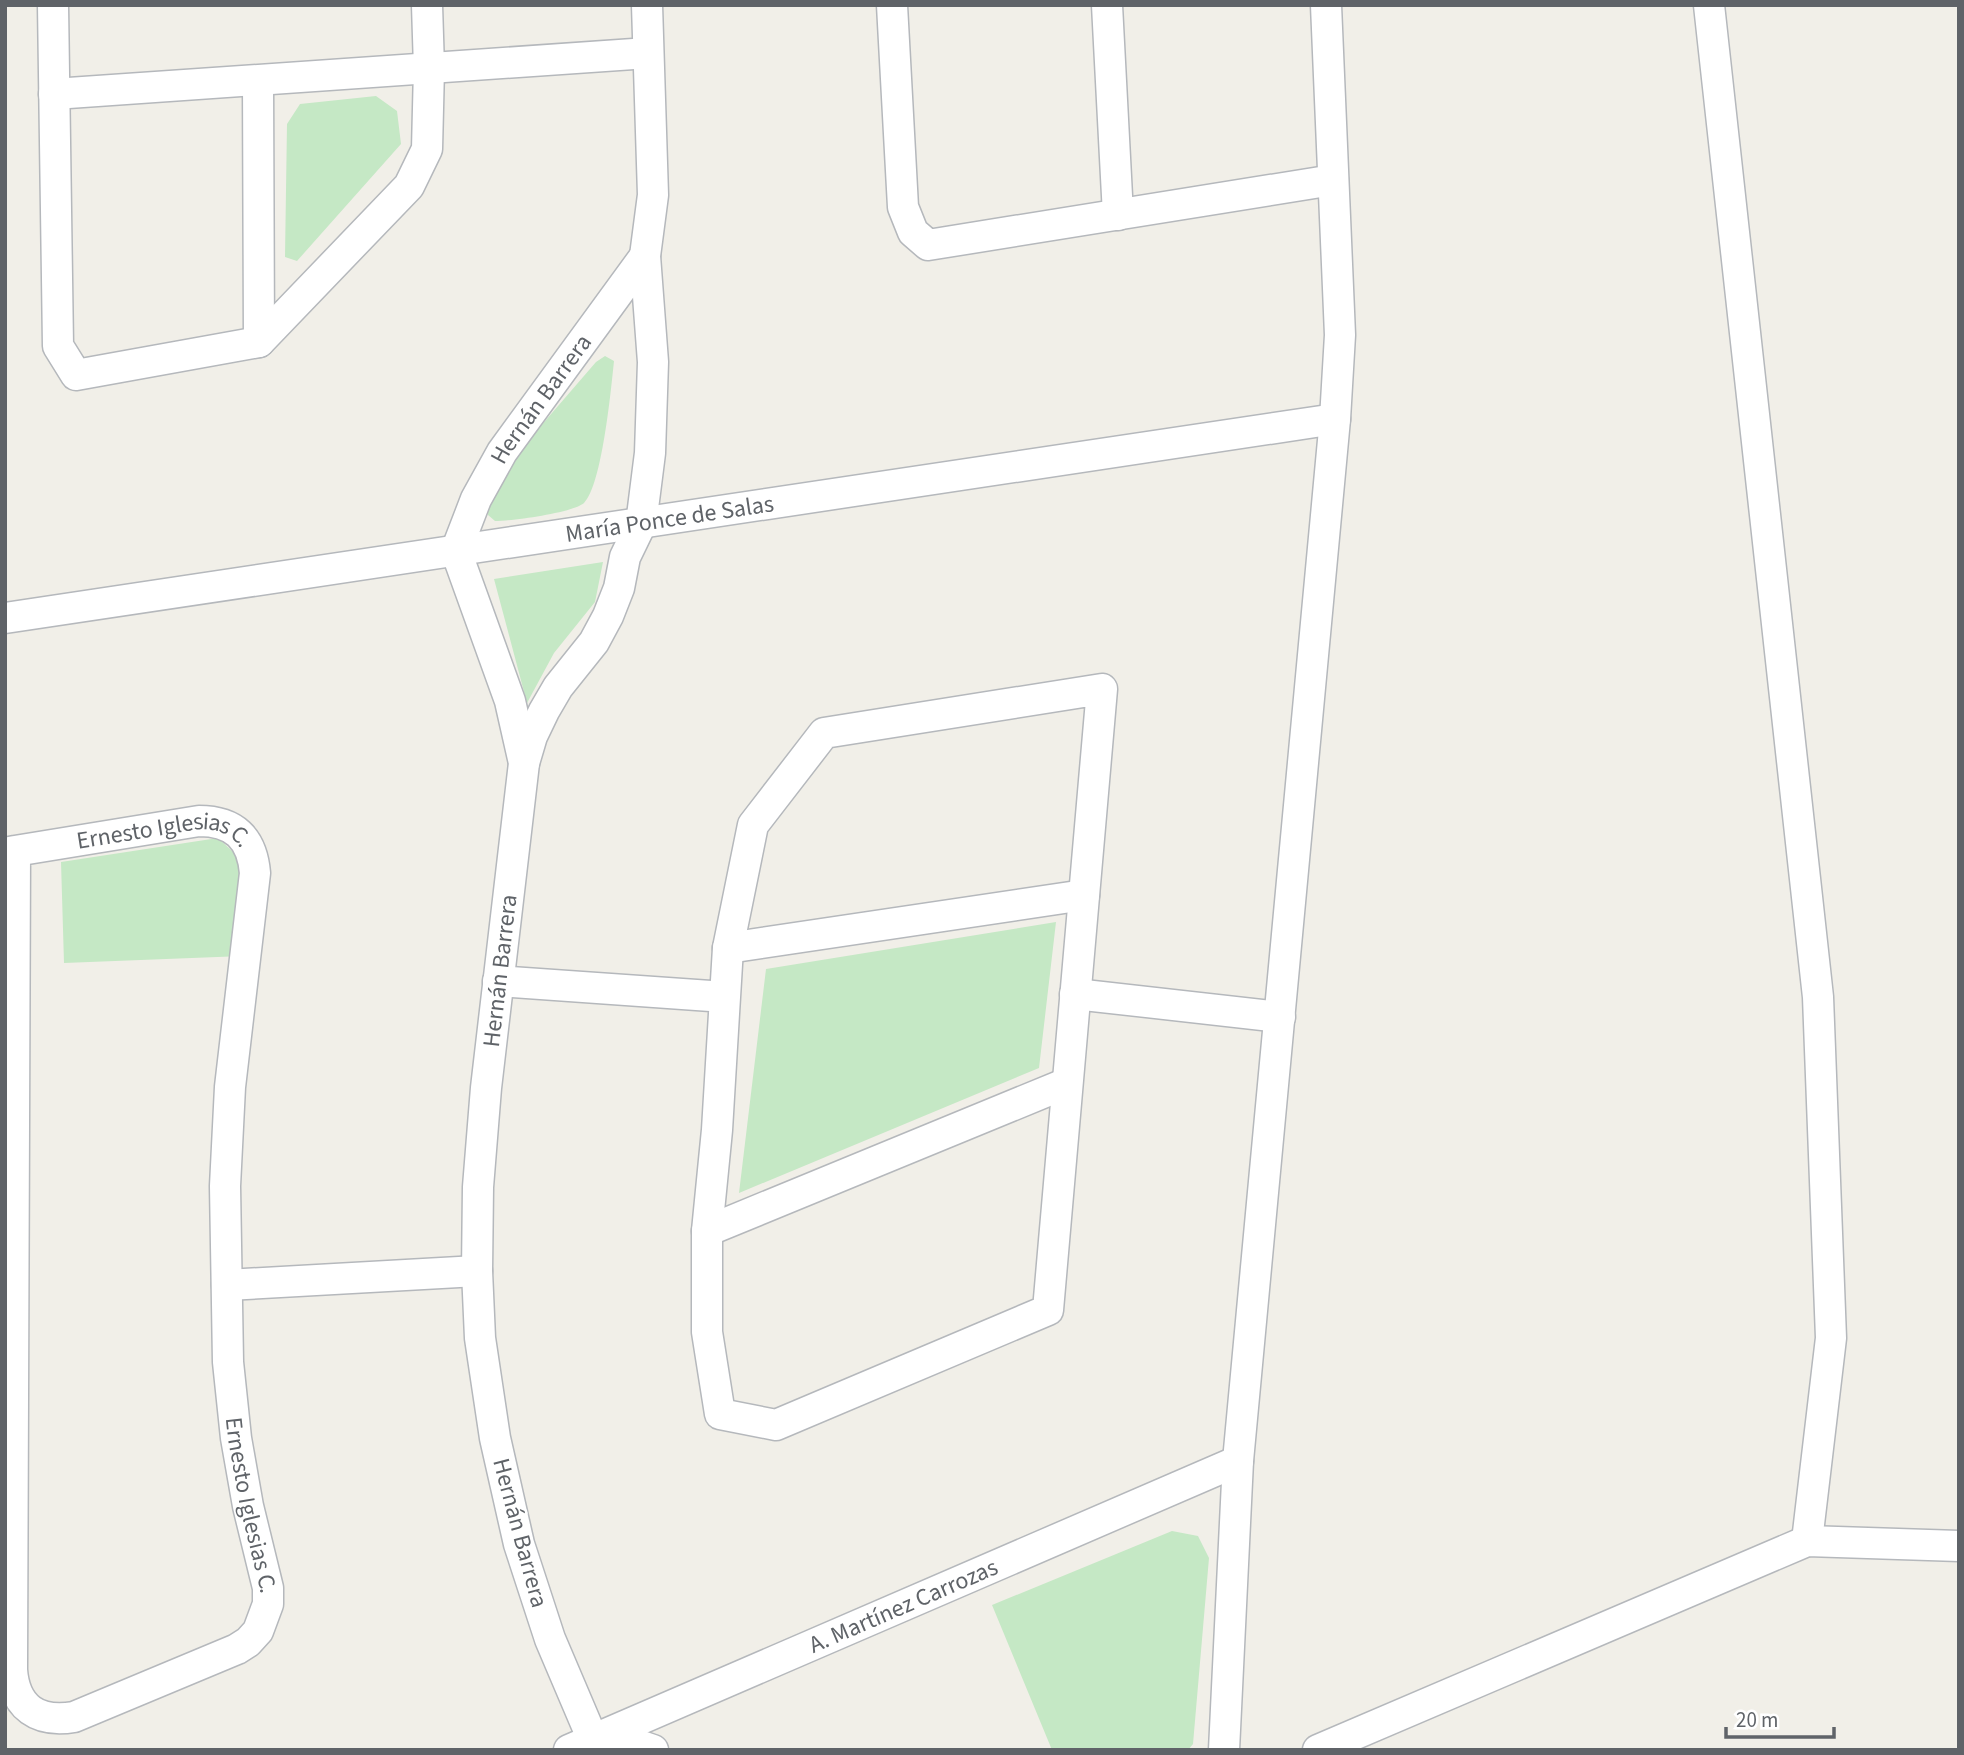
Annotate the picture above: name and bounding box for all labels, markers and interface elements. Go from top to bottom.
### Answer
street label: Hernán Barrera [481,327,600,470]
street label: María Ponce de Salas [563,486,776,551]
street label: Ernesto Iglesias C. [74,803,262,858]
street label: Hernán Barrera [473,892,526,1049]
street label: Ernesto Iglesias C. [216,1415,286,1594]
street label: Hernán Barrera [483,1454,557,1612]
street label: A. Martínez Carrozas [803,1549,1003,1662]
scale bar [1726,1696,1834,1740]
text: 20 m [1736,1705,1778,1735]

